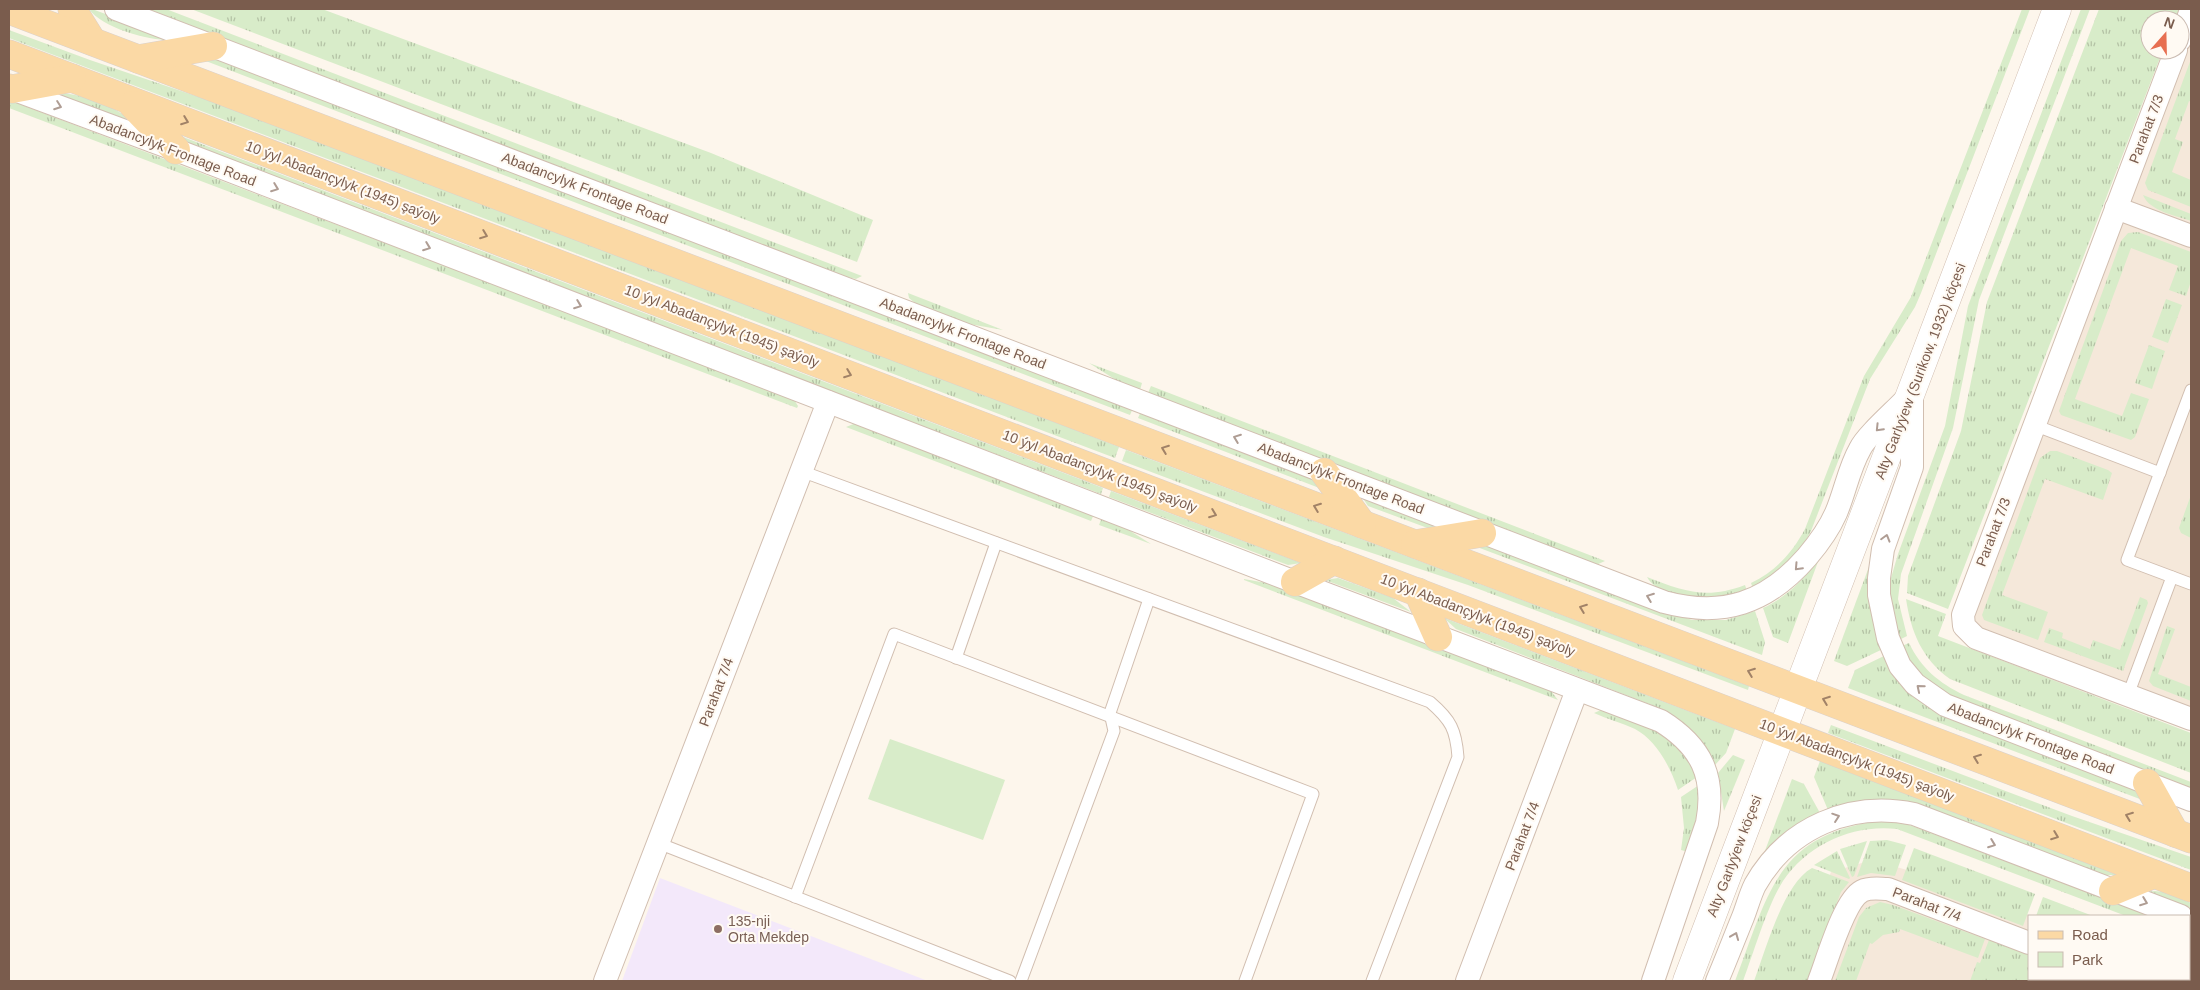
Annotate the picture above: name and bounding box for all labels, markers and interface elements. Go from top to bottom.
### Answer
north arrow [2140,10,2190,60]
text: N [2162,14,2177,32]
street label: Parahat 7/3 [2126,92,2167,166]
one-way arrow [53,100,61,110]
street label: Abadancylyk Frontage Road [88,111,258,189]
one-way arrow [180,115,189,125]
street label: 10 ýyl Abadançylyk (1945) şaýoly [244,137,442,227]
street label: Abadancylyk Frontage Road [500,149,670,227]
one-way arrow [270,182,279,192]
one-way arrow [479,229,488,239]
one-way arrow [422,241,431,251]
street label: Alty Garlyýew (Surikow, 1932) köçesi [1871,261,1969,481]
street label: 10 ýyl Abadançylyk (1945) şaýoly [623,281,821,371]
street label: Abadancylyk Frontage Road [878,294,1048,372]
one-way arrow [573,299,582,309]
one-way arrow [844,369,852,379]
one-way arrow [1876,422,1885,431]
street label: 10 ýyl Abadançylyk (1945) şaýoly [1001,426,1199,516]
one-way arrow [1233,434,1242,445]
street label: Abadancylyk Frontage Road [1256,439,1426,517]
one-way arrow [1161,445,1169,455]
street label: Parahat 7/3 [1973,495,2014,569]
one-way arrow [1313,503,1321,513]
one-way arrow [1208,507,1217,518]
one-way arrow [1881,535,1891,543]
one-way arrow [1795,561,1804,570]
street label: 10 ýyl Abadançylyk (1945) şaýoly [1379,570,1577,660]
one-way arrow [1646,593,1655,603]
one-way arrow [1579,604,1588,614]
street label: Parahat 7/4 [696,655,737,729]
one-way arrow [1747,668,1756,678]
one-way arrow [1917,685,1926,694]
one-way arrow [1822,696,1830,706]
street label: Abadancylyk Frontage Road [1946,699,2116,777]
street label: 10 ýyl Abadançylyk (1945) şaýoly [1758,715,1956,805]
one-way arrow [1974,754,1982,764]
street label: Alty Garlyýew köçesi [1703,793,1765,919]
street label: Parahat 7/4 [1502,799,1543,873]
one-way arrow [2126,811,2134,821]
one-way arrow [1832,813,1840,823]
one-way arrow [2050,830,2059,840]
one-way arrow [1987,838,1996,848]
street label: Parahat 7/4 [1890,884,1964,925]
one-way arrow [2139,896,2148,906]
place label: 135-nji Orta Mekdep [728,913,809,945]
legend [2028,915,2190,980]
marker: 135-nji Orta Mekdep [712,923,724,935]
text: Road [2072,926,2108,943]
one-way arrow [1729,932,1739,941]
text: Park [2072,951,2103,968]

